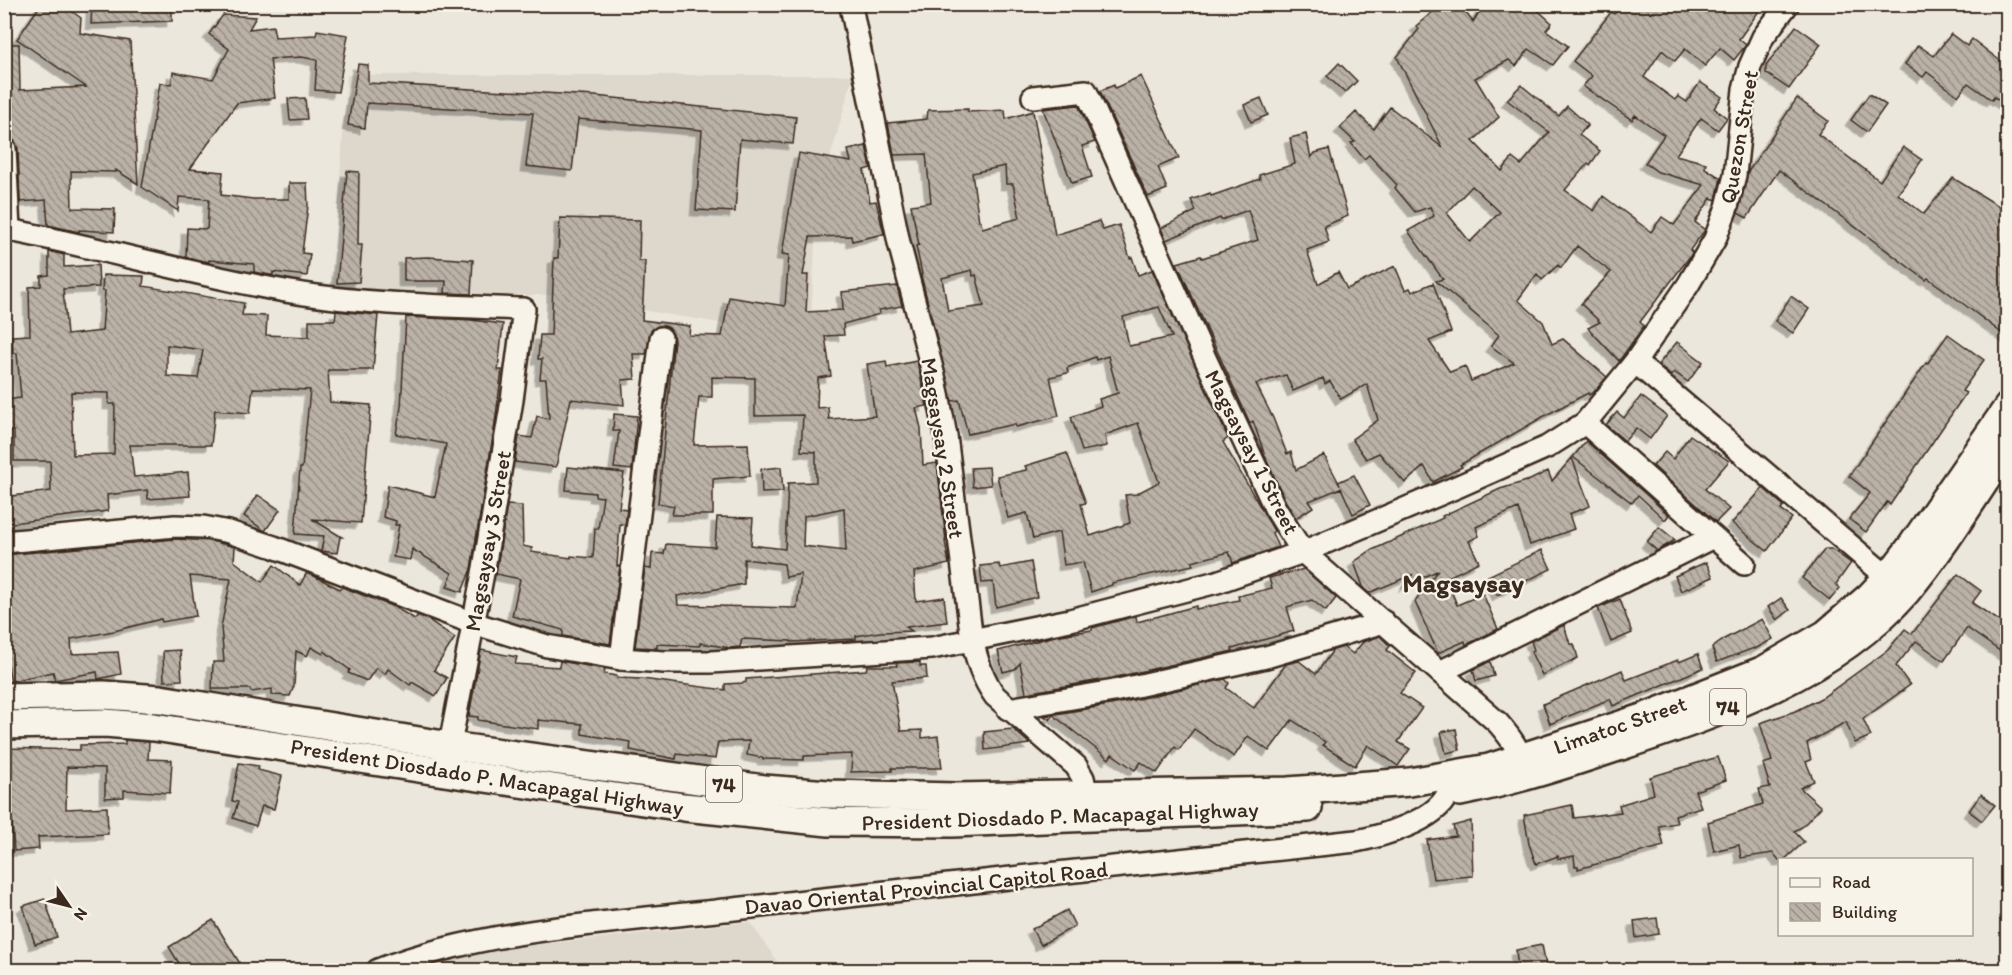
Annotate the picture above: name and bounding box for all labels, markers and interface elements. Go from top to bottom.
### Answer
street label: Quezon Street [1714,68,1764,206]
street label: Magsaysay 2 Street [915,356,971,540]
street label: Magsaysay 1 Street [1199,365,1305,539]
street label: Magsaysay 3 Street [459,449,517,633]
district label: Magsaysay [1402,567,1524,599]
road number: 74 [1710,689,1746,725]
street label: Limatoc Street [1550,690,1690,760]
street label: President Diosdado P. Macapagal Highway [289,733,686,822]
road number: 74 [706,766,742,802]
street label: President Diosdado P. Macapagal Highway [861,796,1260,836]
street label: Davao Oriental Provincial Capitol Road [743,855,1109,921]
legend [1778,858,1973,936]
text: Road [1832,871,1871,893]
north arrow [39,876,99,936]
text: Building [1832,901,1898,923]
text: N [70,904,92,924]

